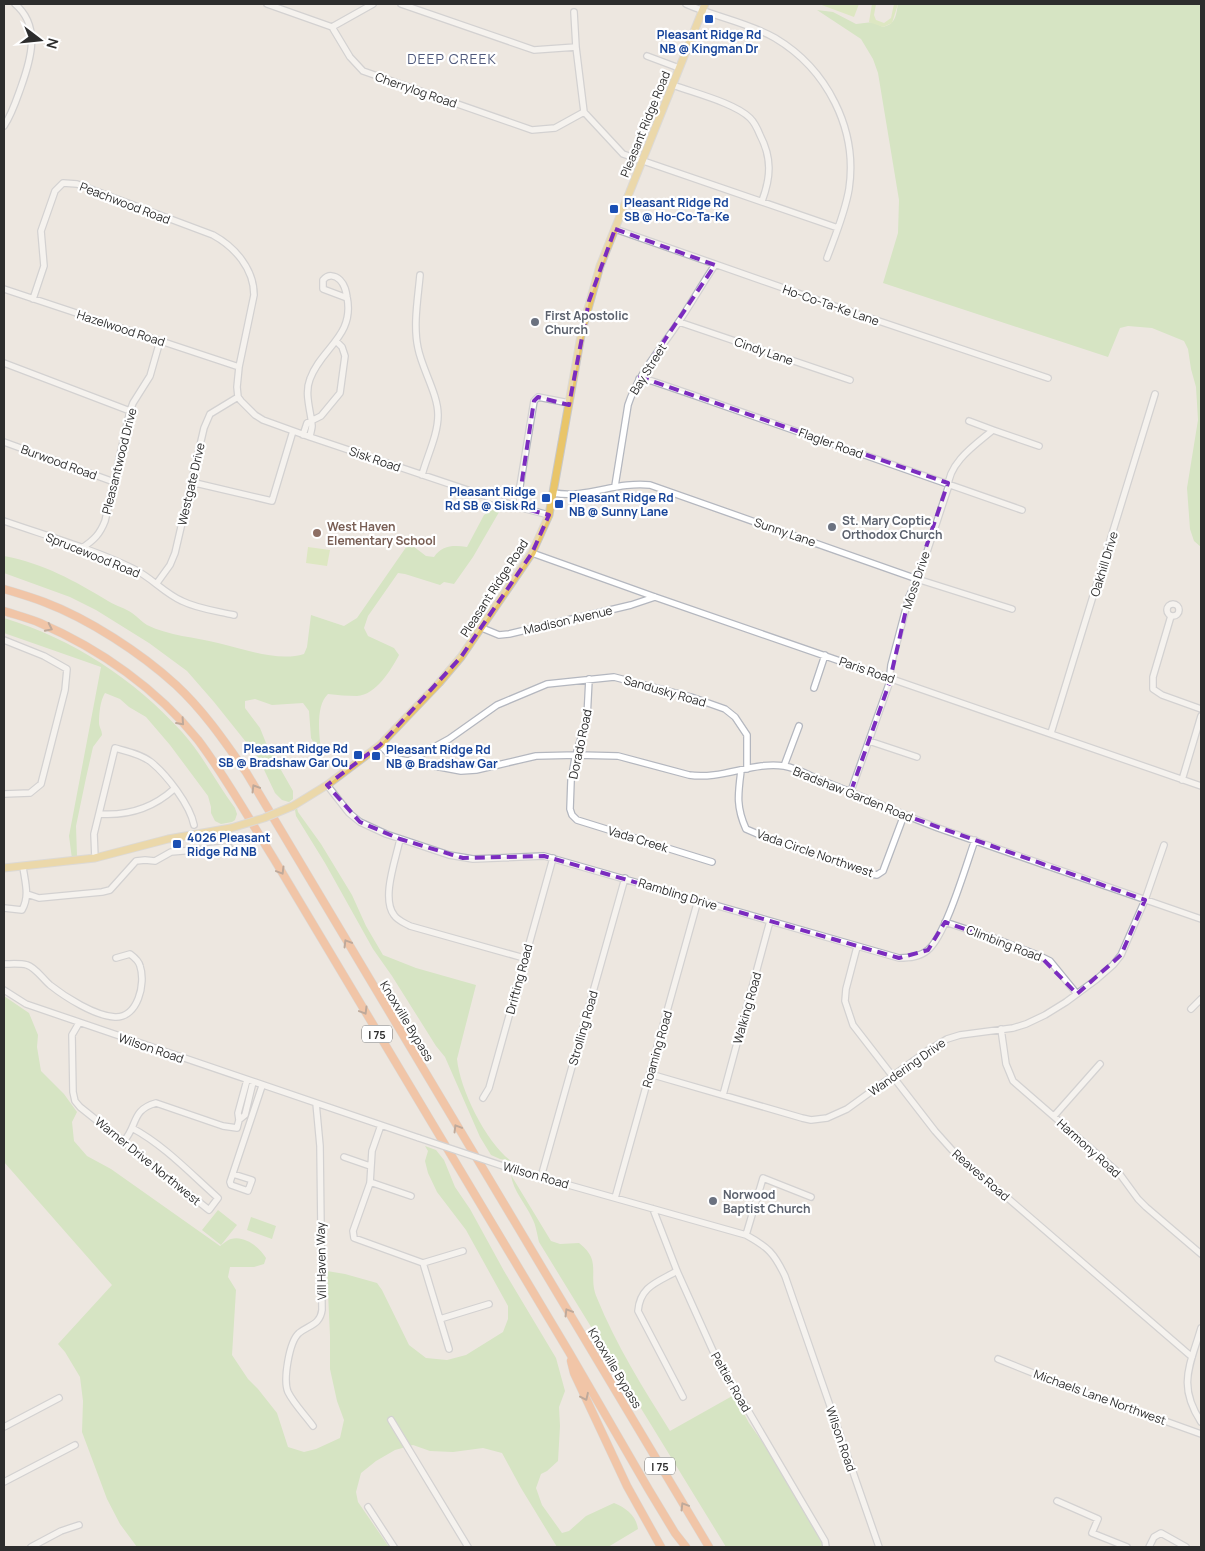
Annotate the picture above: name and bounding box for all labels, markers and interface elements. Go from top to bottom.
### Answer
marker: Pleasant Ridge Rd NB @ Kingman Dr [703,13,715,25]
north arrow [15,15,65,65]
place label: Pleasant Ridge Rd NB @ Kingman Dr [657,26,761,57]
text: N [42,36,63,51]
district label: DEEP CREEK [407,49,497,68]
street label: Cherrylog Road [373,68,459,112]
street label: Pleasant Ridge Road [616,68,674,180]
street label: Peachwood Road [77,178,173,228]
place label: Pleasant Ridge Rd SB @ Ho-Co-Ta-Ke [624,194,730,225]
marker: Pleasant Ridge Rd SB @ Ho-Co-Ta-Ke [608,203,620,215]
street label: Ho-Co-Ta-Ke Lane [780,281,882,329]
street label: Hazelwood Road [75,306,167,350]
place label: First Apostolic Church [545,307,629,338]
marker: First Apostolic Church [529,316,541,328]
street label: Cindy Lane [732,333,796,369]
street label: Bay Street [626,340,671,398]
street label: Pleasantwood Drive [98,406,140,516]
street label: Flagler Road [796,423,866,463]
street label: Burwood Road [19,440,99,484]
street label: Westgate Drive [173,441,209,527]
street label: Sisk Road [347,442,403,476]
place label: Pleasant Ridge Rd SB @ Sisk Rd [445,483,536,514]
place label: Pleasant Ridge Rd NB @ Sunny Lane [569,489,674,520]
marker: Pleasant Ridge Rd SB @ Sisk Rd [540,492,552,504]
marker: Pleasant Ridge Rd NB @ Sunny Lane [553,498,565,510]
place label: St. Mary Coptic Orthodox Church [842,512,943,543]
street label: Sunny Lane [752,514,818,550]
place label: West Haven Elementary School [327,518,436,549]
marker: St. Mary Coptic Orthodox Church [826,521,838,533]
marker: West Haven Elementary School [311,527,323,539]
street label: Sprucewood Road [43,528,143,582]
street label: Oakhill Drive [1086,529,1122,599]
street label: Pleasant Ridge Road [456,536,532,640]
street label: Moss Drive [898,549,934,611]
street label: Madison Avenue [522,602,614,638]
one-way arrow [44,622,53,632]
street label: Paris Road [837,653,897,687]
street label: Sandusky Road [622,671,708,711]
street label: Dorado Road [564,708,596,780]
one-way arrow [175,716,184,725]
place label: Pleasant Ridge Rd SB @ Bradshaw Gar Ou [218,740,348,771]
place label: Pleasant Ridge Rd NB @ Bradshaw Gar [386,741,498,772]
marker: Pleasant Ridge Rd SB @ Bradshaw Gar Ou [352,749,364,761]
marker: Pleasant Ridge Rd NB @ Bradshaw Gar [370,750,382,762]
street label: Bradshaw Garden Road [791,762,915,826]
one-way arrow [252,785,262,794]
street label: Vada Creek [606,822,671,857]
street label: Vada Circle Northwest [754,825,876,881]
place label: 4026 Pleasant Ridge Rd NB [187,829,270,860]
marker: 4026 Pleasant Ridge Rd NB [171,838,183,850]
one-way arrow [274,865,284,874]
street label: Rambling Drive [636,874,720,914]
street label: Climbing Road [964,921,1044,965]
one-way arrow [344,939,354,948]
street label: Drifting Road [501,942,537,1016]
street label: Walking Road [729,970,765,1046]
street label: Knoxville Bypass [376,977,438,1065]
street label: Strolling Road [564,989,602,1067]
one-way arrow [357,1005,367,1014]
street label: Roaming Road [638,1008,676,1090]
road number: I 75 [362,1026,392,1042]
street label: Wilson Road [116,1029,186,1067]
street label: Wandering Drive [865,1034,949,1100]
street label: Warner Drive Northwest [92,1113,205,1209]
street label: Harmony Road [1053,1115,1125,1181]
one-way arrow [454,1124,464,1133]
street label: Reaves Road [949,1145,1013,1205]
street label: Wilson Road [501,1157,571,1193]
place label: Norwood Baptist Church [723,1186,811,1217]
marker: Norwood Baptist Church [707,1195,719,1207]
street label: Vill Haven Way [312,1221,330,1300]
one-way arrow [564,1309,574,1318]
street label: Knoxville Bypass [584,1324,646,1412]
street label: Peltier Road [707,1349,755,1415]
street label: Michaels Lane Northwest [1031,1365,1169,1429]
one-way arrow [579,1392,590,1401]
street label: Wilson Road [822,1404,860,1474]
road number: I 75 [645,1458,675,1474]
one-way arrow [680,1502,690,1511]

